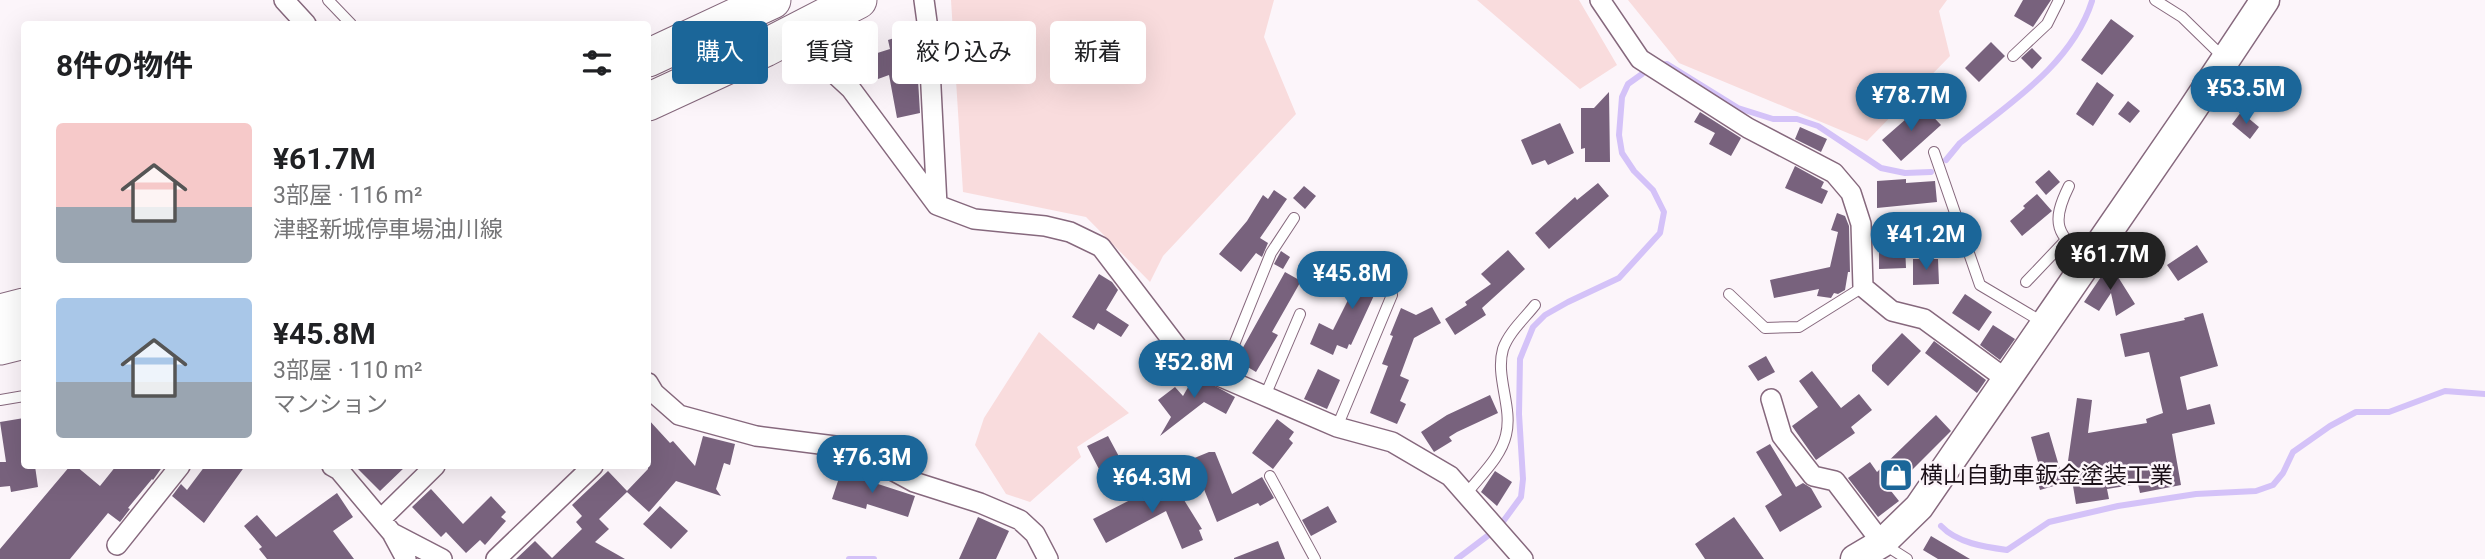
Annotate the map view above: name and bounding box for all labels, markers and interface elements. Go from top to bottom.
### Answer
chip: 購入 [672,21,768,84]
chip: 賃貸 [782,21,878,84]
chip: 絞り込み [892,21,1036,84]
chip: 新着 [1050,21,1146,84]
icon: filters [578,44,616,82]
text: 8件の物件 [56,48,193,83]
pin: ¥53.5M [2189,66,2303,126]
pin: ¥78.7M [1854,74,1968,133]
text: ¥53.5M [2207,75,2285,102]
text: ¥78.7M [1872,82,1950,109]
text: ¥61.7M [273,141,376,176]
icon: home [112,151,196,235]
text: 3部屋 · 116 m² [273,182,422,209]
pin: ¥41.2M [1869,212,1983,272]
text: 津軽新城停車場油川線 [273,216,503,243]
text: ¥41.2M [1887,221,1965,248]
pin: ¥61.7M [2053,232,2167,292]
text: ¥61.7M [2071,241,2149,268]
pin: ¥45.8M [1295,252,1409,311]
text: ¥45.8M [1313,260,1391,287]
text: ¥45.8M [273,316,376,351]
icon: home [112,326,196,410]
pin: ¥52.8M [1137,340,1251,400]
text: ¥52.8M [1155,349,1233,376]
text: 3部屋 · 110 m² [273,357,422,384]
text: マンション [273,391,388,418]
pin: ¥76.3M [815,435,929,495]
text: ¥76.3M [833,444,911,471]
pin: ¥64.3M [1095,456,1209,515]
shop icon: 横山自動車鈑金塗装工業 [1877,456,1915,494]
place label: 横山自動車鈑金塗装工業 [1920,462,2173,489]
text: ¥64.3M [1113,464,1191,491]

